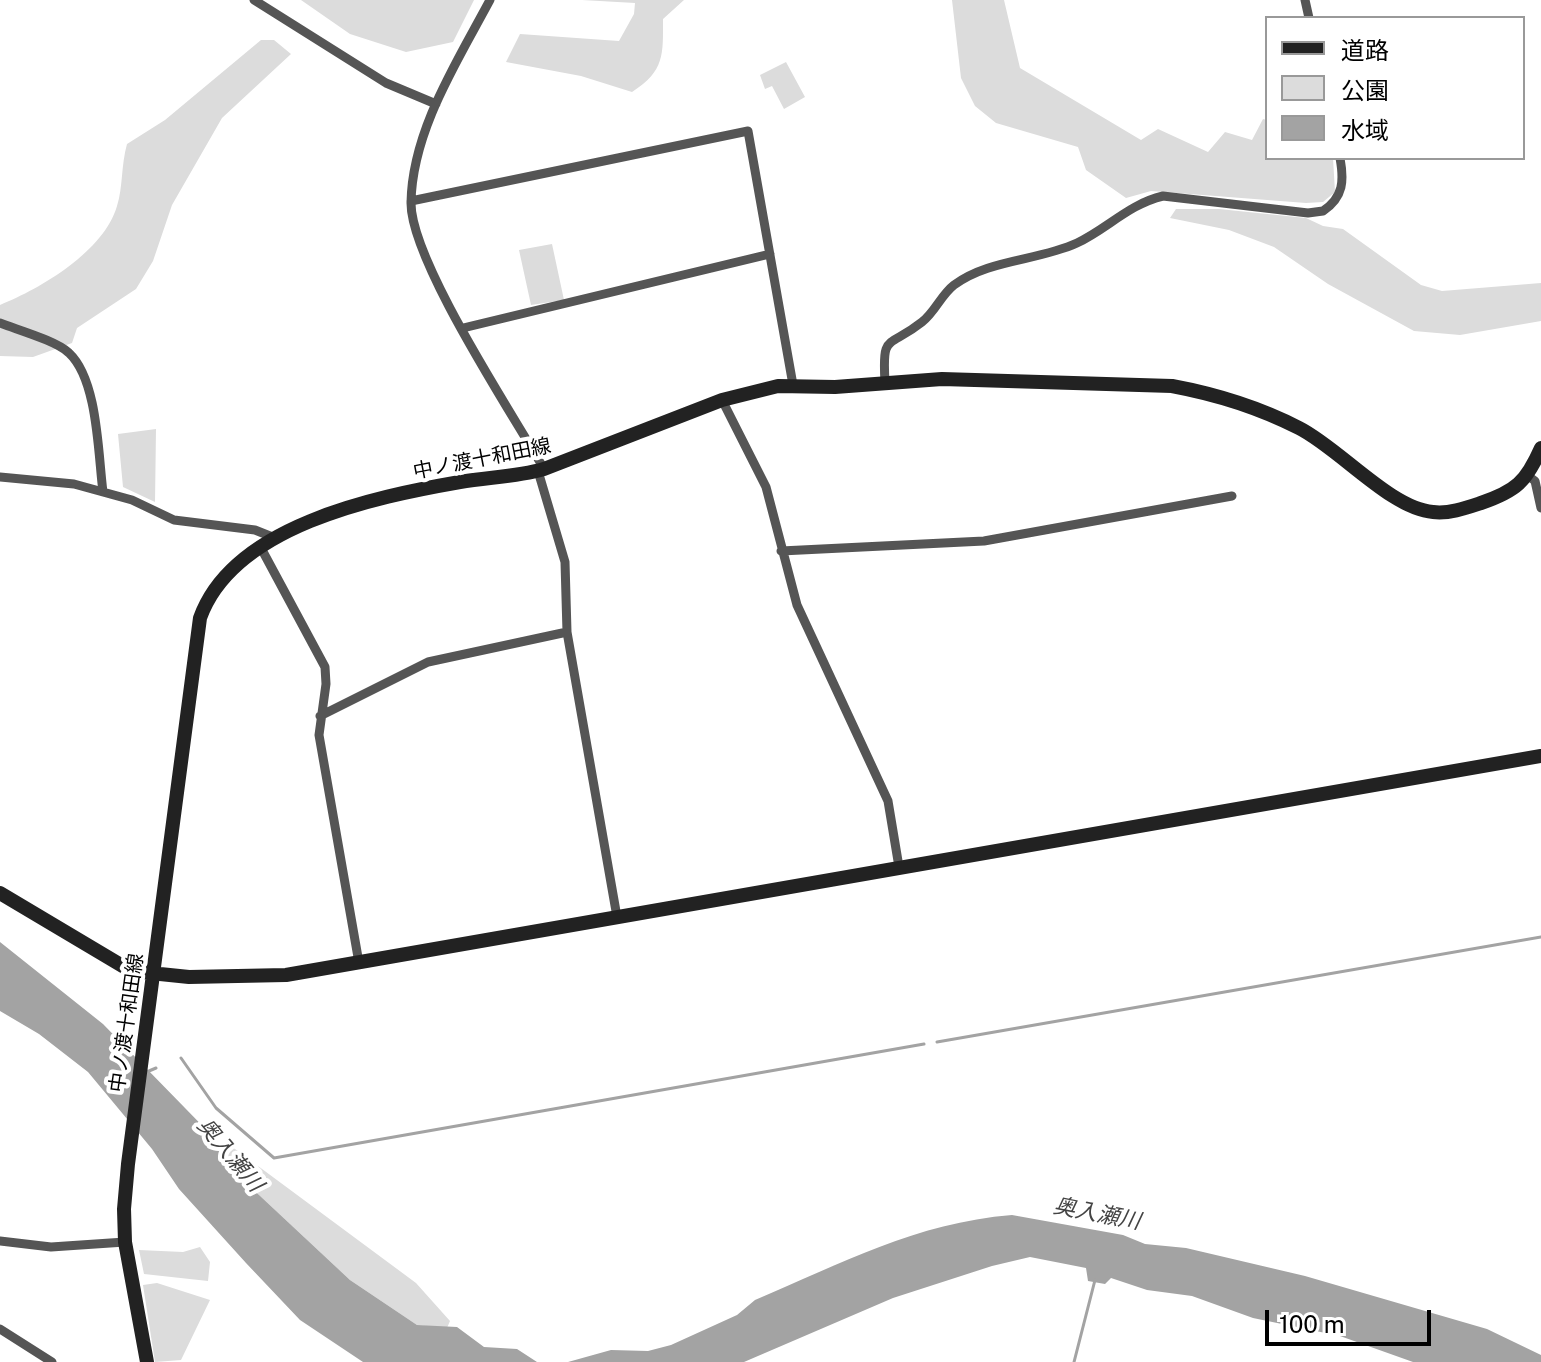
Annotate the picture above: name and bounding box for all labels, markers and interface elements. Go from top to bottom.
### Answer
legend [1265,16,1525,160]
text: 道路 [1341,36,1389,64]
text: 公園 [1341,76,1389,104]
text: 水域 [1341,116,1389,144]
street label: 中ノ渡十和田線 [411,434,553,484]
street label: 中ノ渡十和田線 [105,952,149,1094]
water label: 奥入瀬川 [192,1113,268,1197]
water label: 奥入瀬川 [1051,1193,1143,1235]
scale bar [1269,1294,1435,1344]
text: 100 m [1279,1310,1345,1338]

